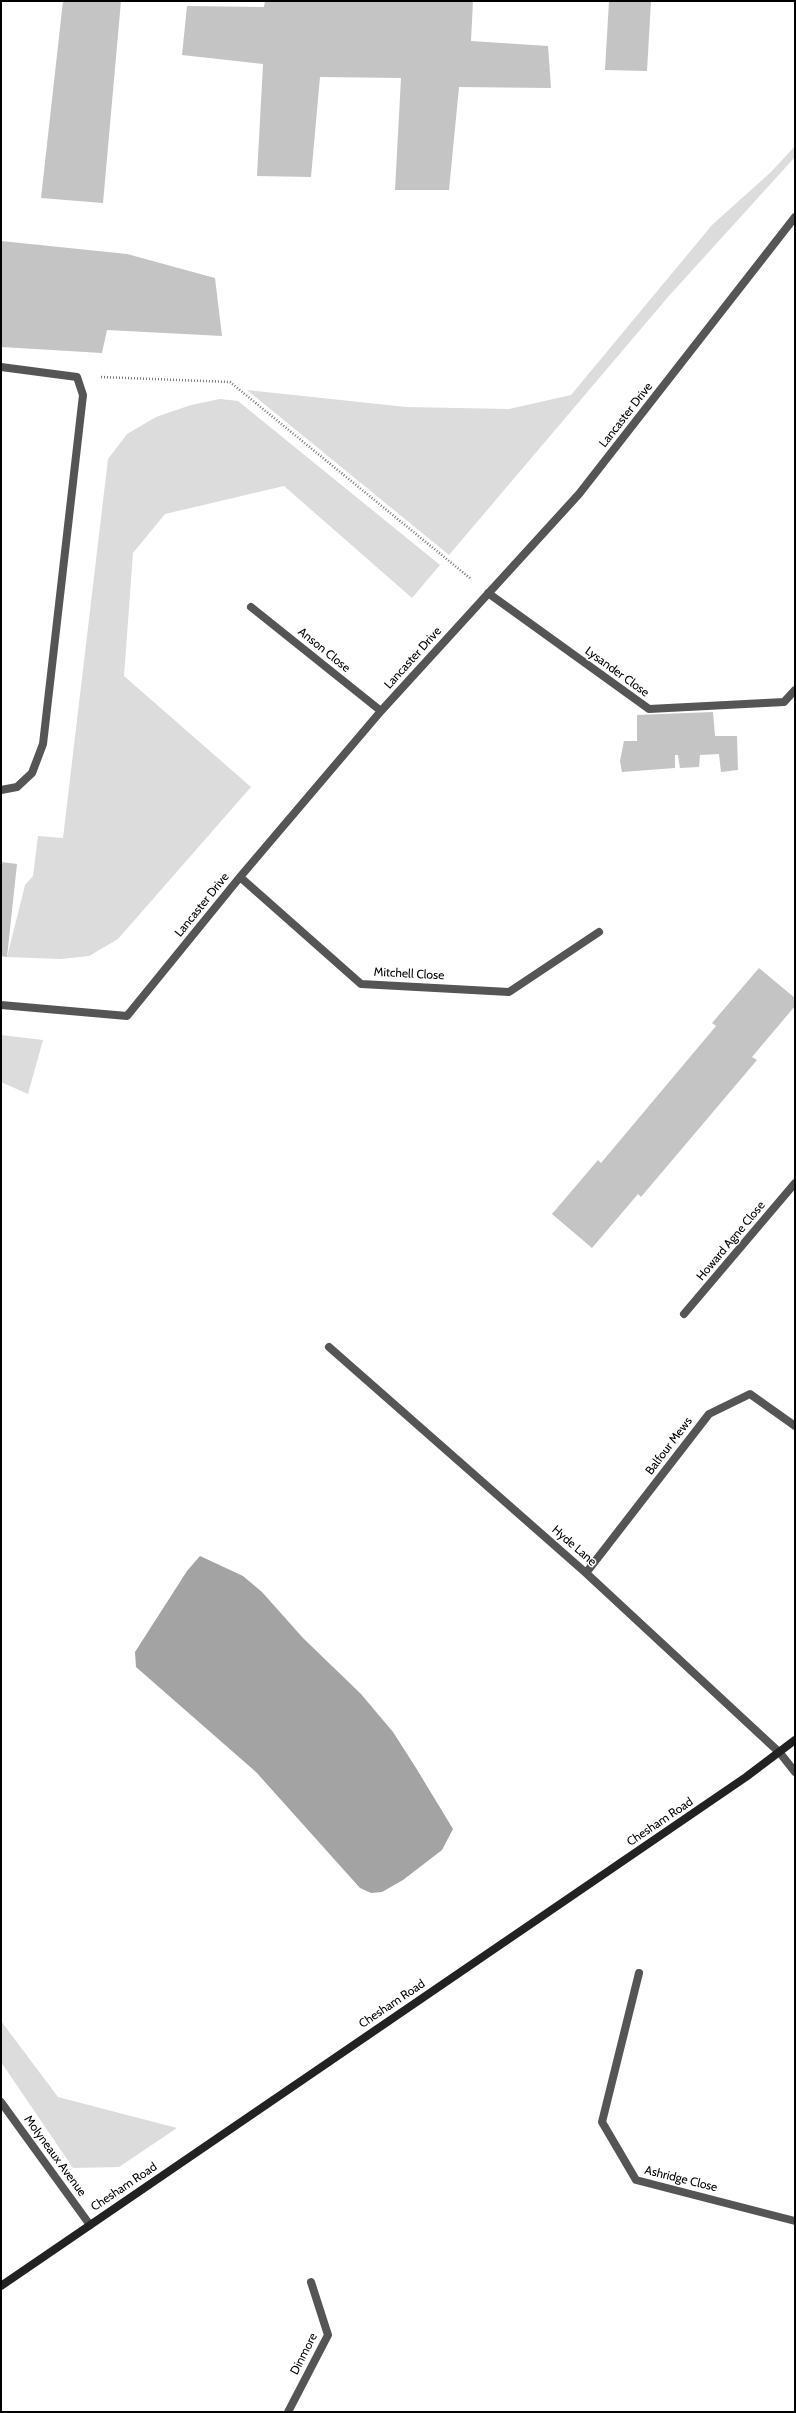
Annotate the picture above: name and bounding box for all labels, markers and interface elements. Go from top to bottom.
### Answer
street label: Lancaster Drive [596,380,656,450]
street label: Lancaster Drive [381,624,445,692]
street label: Anson Close [295,625,353,675]
street label: Lysander Close [582,644,652,700]
street label: Lancaster Drive [172,870,232,940]
street label: Mitchell Close [373,965,445,983]
street label: Howard Agne Close [694,1198,768,1284]
street label: Balfour Mews [643,1414,695,1478]
street label: Hyde Lane [549,1523,599,1569]
street label: Chesham Road [624,1795,696,1849]
street label: Chesham Road [356,1977,428,2031]
street label: Molyneaux Avenue [21,2113,89,2199]
street label: Chesham Road [88,2160,160,2214]
street label: Ashridge Close [643,2163,719,2195]
street label: Dinmore [287,2331,321,2377]

